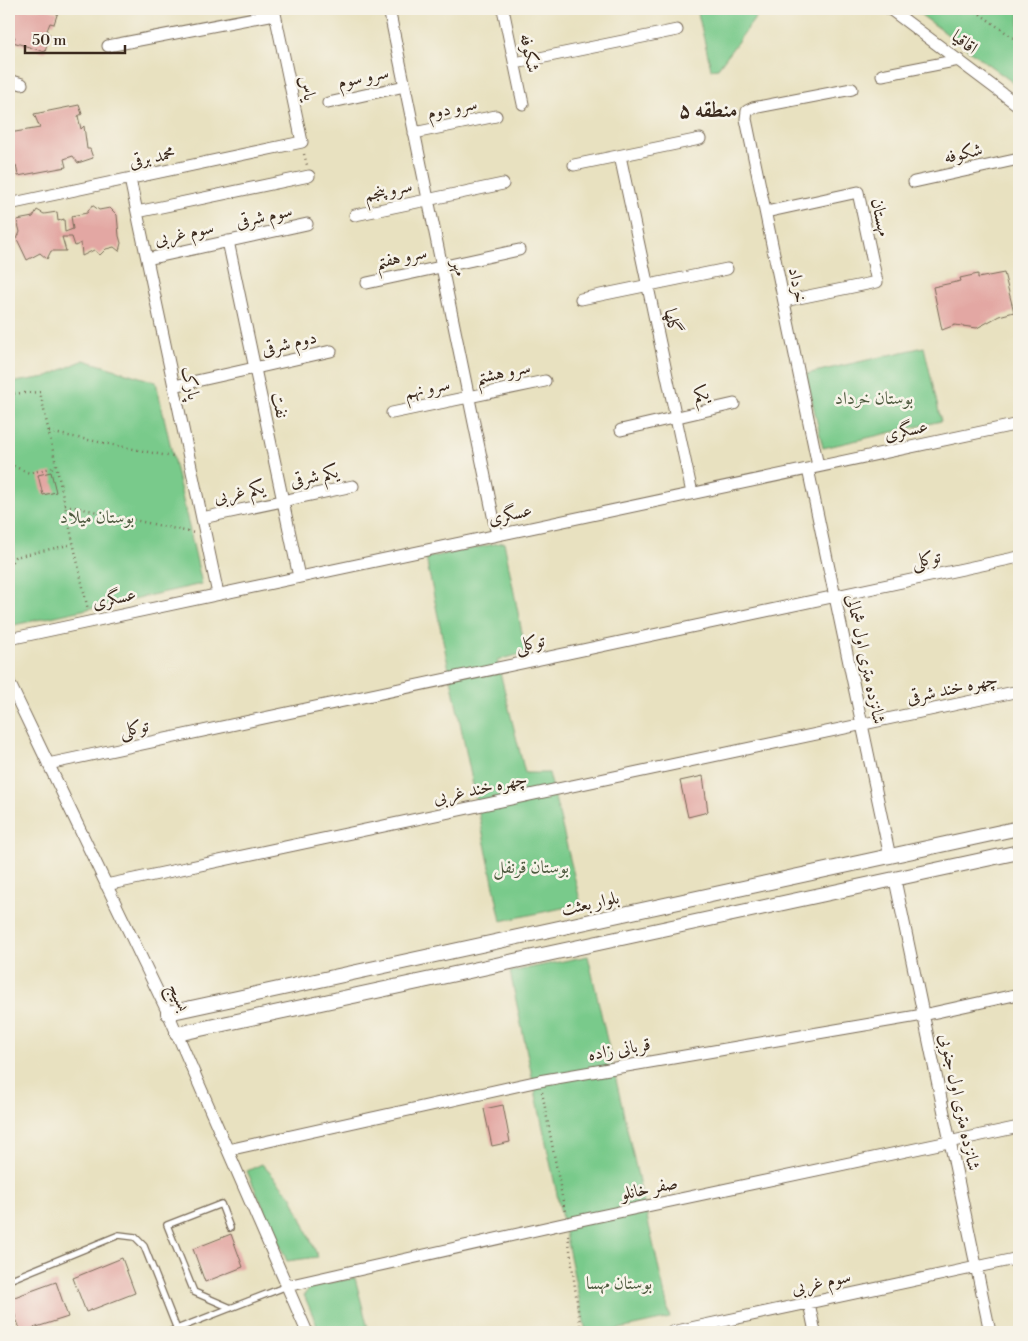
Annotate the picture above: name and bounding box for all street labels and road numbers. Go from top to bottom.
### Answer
street label: اقاقیا [947,25,983,60]
street label: شکوفه [514,32,545,75]
street label: سرو سوم [335,61,392,98]
street label: یاس [294,73,322,104]
street label: سرو دوم [425,92,480,129]
street label: شکوفه [941,138,985,169]
street label: محمد برقی [127,141,177,174]
street label: سرو پنجم [362,174,415,212]
street label: مهستان [865,196,896,238]
street label: سوم شرقی [234,199,295,238]
street label: سوم غربی [152,216,217,255]
street label: سرو هفتم [373,241,430,280]
street label: مهر [446,256,472,278]
street label: خرداد [783,265,812,305]
street label: گلها [659,306,686,336]
street label: دوم شرقی [259,326,320,365]
street label: سرو هشتم [474,355,534,395]
street label: پارک [175,364,206,404]
street label: سرو نهم [402,372,453,409]
street label: یکم [691,381,714,412]
street label: نفت [266,390,293,420]
street label: عسگری [882,415,930,446]
street label: یکم شرقی [288,460,343,498]
street label: یکم غربی [212,476,269,514]
street label: عسگری [486,499,534,530]
street label: توکلی [909,545,944,575]
street label: عسگری [90,583,138,614]
street label: شانزده متری اول شمالی [841,592,891,726]
street label: توکلی [513,629,548,659]
street label: چهره خند شرقی [904,668,1000,709]
street label: توکلی [117,714,152,744]
street label: چهره خند غربی [431,767,529,811]
street label: بلوار بعثت [559,886,621,921]
street label: بسیج [158,979,195,1017]
street label: شانزده متری اول جنوبی [933,1031,985,1173]
street label: قربانی زاده [586,1033,652,1066]
street label: صفر خانلو [616,1171,680,1206]
street label: سوم غربی [789,1265,854,1304]

